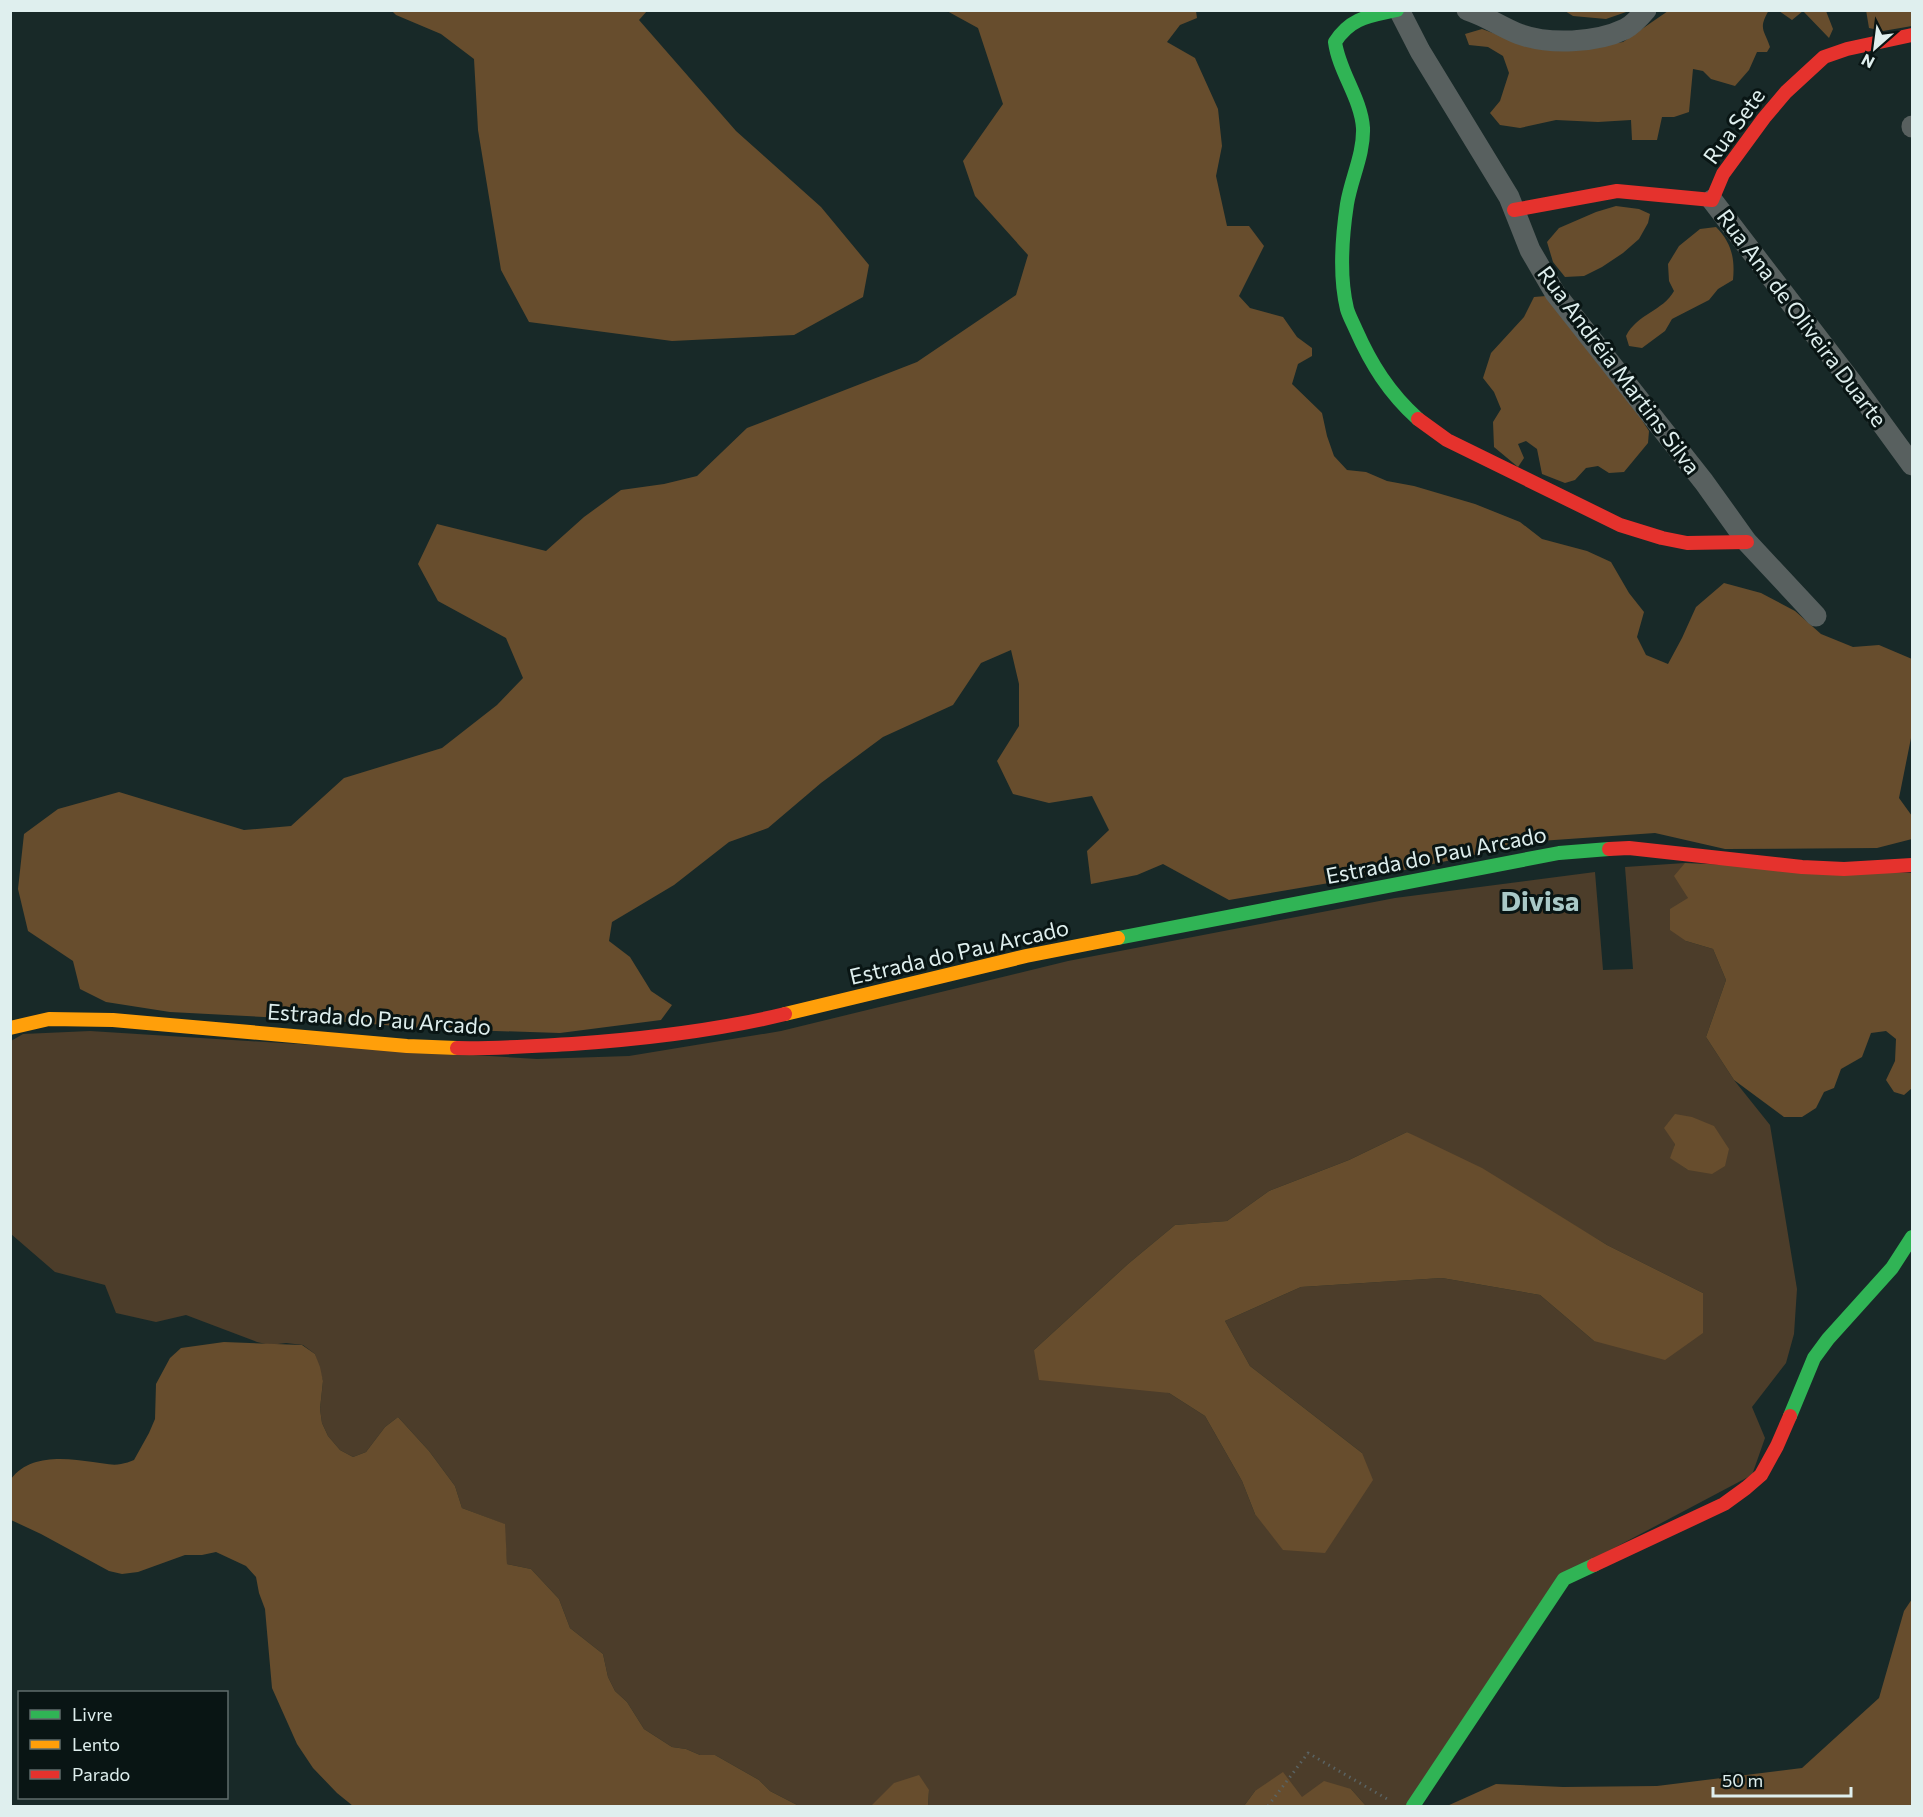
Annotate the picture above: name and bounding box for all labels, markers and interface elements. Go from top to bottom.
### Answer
north arrow [1845,18,1905,78]
text: N [1858,50,1877,73]
street label: Rua Sete [1697,82,1770,169]
street label: Rua Ana de Oliveira Duarte [1712,204,1893,432]
street label: Rua Andréia Martins Silva [1532,260,1707,479]
street label: Estrada do Pau Arcado [1323,820,1549,889]
district label: Divisa [1500,883,1580,917]
street label: Estrada do Pau Arcado [847,913,1071,990]
street label: Estrada do Pau Arcado [266,997,492,1040]
legend [18,1691,228,1799]
text: Livre [72,1703,113,1725]
text: Lento [72,1733,120,1755]
scale bar [1713,1760,1851,1798]
text: Parado [72,1763,130,1785]
text: 50 m [1722,1769,1763,1791]

